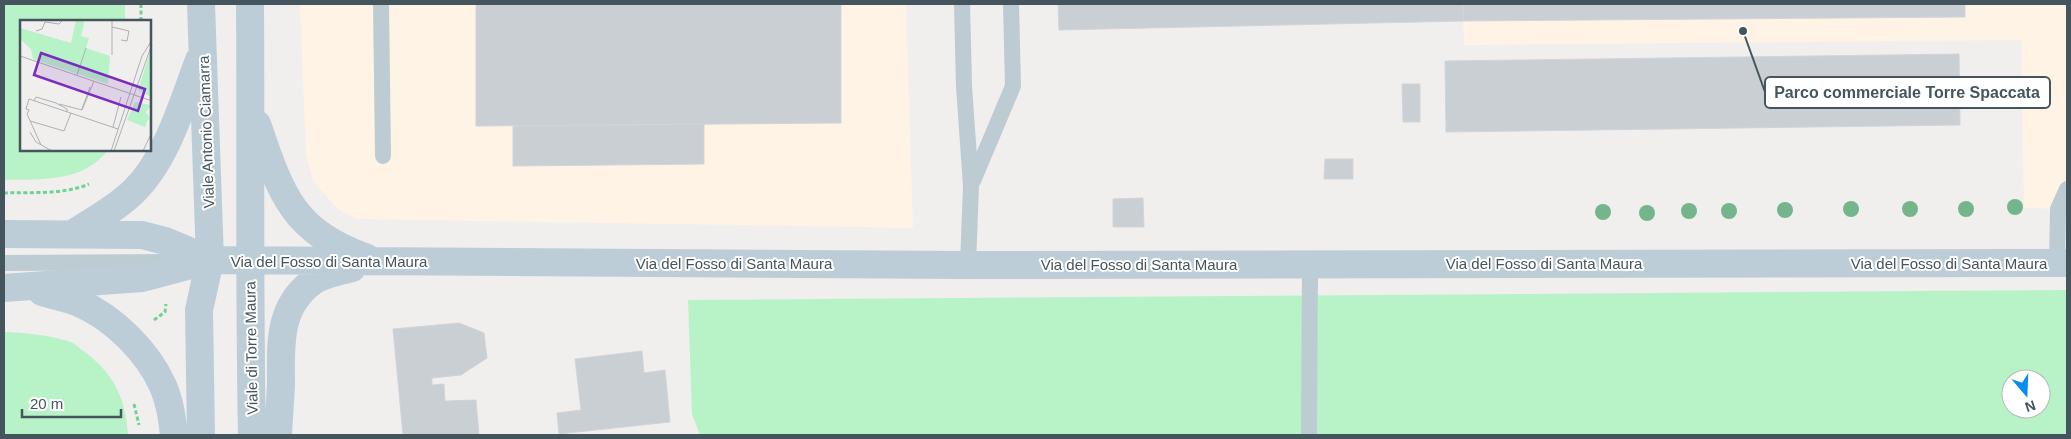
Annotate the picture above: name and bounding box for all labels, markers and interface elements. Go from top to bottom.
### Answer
inset map [20,20,151,151]
street label: Viale Antonio Ciamarra [195,55,217,209]
callout: Parco commerciale Torre Spaccata [1765,77,2050,108]
text: Parco commerciale Torre Spaccata [1774,84,2040,101]
street label: Via del Fosso di Santa Maura [231,253,428,270]
street label: Via del Fosso di Santa Maura [636,255,833,272]
street label: Via del Fosso di Santa Maura [1446,255,1643,272]
street label: Via del Fosso di Santa Maura [1851,255,2048,272]
street label: Via del Fosso di Santa Maura [1041,256,1238,273]
street label: Viale di Torre Maura [241,280,261,415]
north arrow [2001,369,2051,419]
scale bar [22,386,121,418]
text: 20 m [30,395,63,412]
text: N [2023,397,2038,416]

